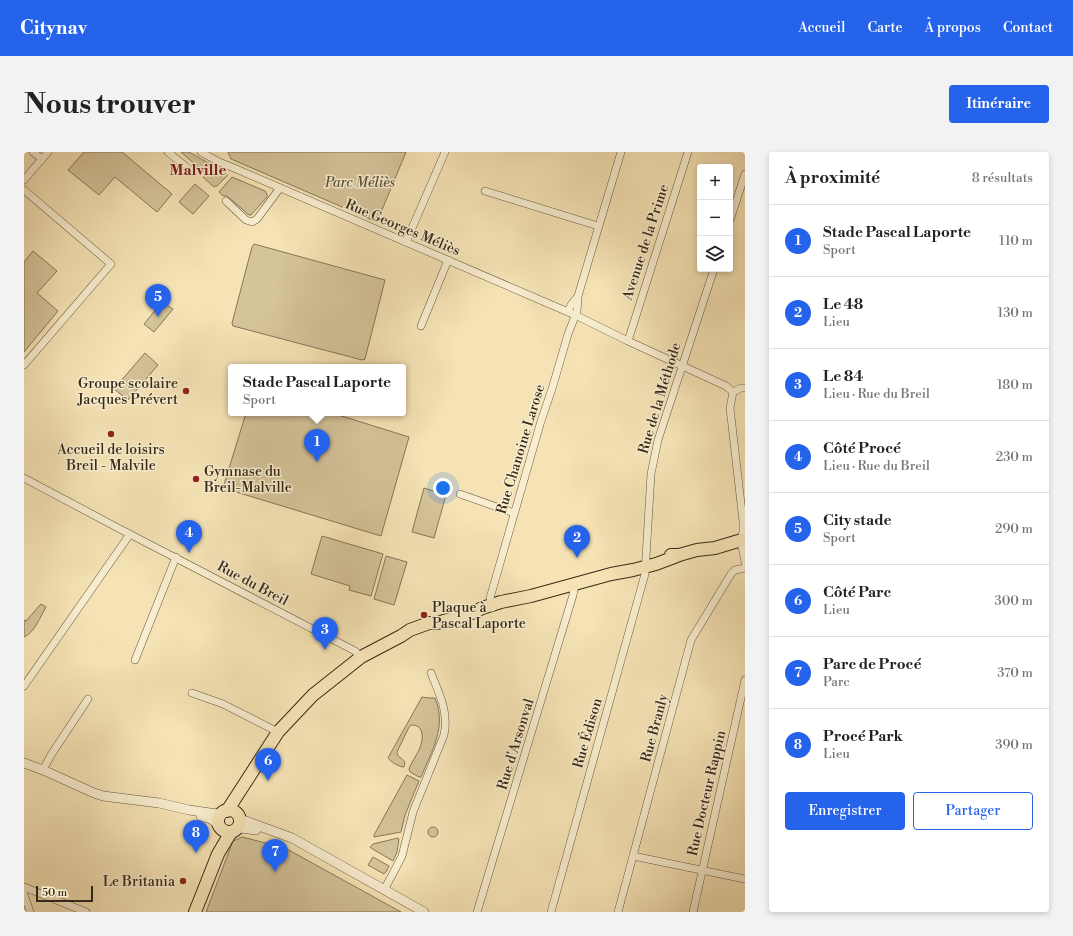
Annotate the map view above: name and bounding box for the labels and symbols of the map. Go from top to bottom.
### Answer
district label: Malville [169,161,227,180]
park label: Parc Méliès [324,174,395,192]
street label: Avenue de la Prime [618,182,673,304]
street label: Rue Georges Méliès [342,196,463,260]
pin: 5 [145,284,171,317]
street label: Rue de la Méthode [634,340,685,456]
place label: Groupe scolaire Jacques Prévert [76,375,178,409]
street label: Rue Chanoine Larose [493,382,549,517]
marker: Groupe scolaire Jacques Prévert [181,386,191,396]
marker: Accueil de loisirs Breil - Malvile [106,429,116,439]
pin: 1 [304,429,330,462]
place label: Accueil de loisirs Breil - Malvile [56,441,165,475]
place label: Gymnase du Breil-Malville [203,463,292,497]
marker: Gymnase du Breil-Malville [191,474,201,484]
your location [433,478,453,498]
pin: 4 [176,520,202,553]
pin: 2 [564,525,590,558]
street label: Rue du Breil [214,558,291,610]
place label: Plaque à Pascal Laporte [432,599,526,633]
marker: Plaque à Pascal Laporte [419,610,429,620]
pin: 3 [312,617,338,650]
street label: Rue Branly [637,692,673,764]
street label: Rue Édison [567,695,607,770]
street label: Rue d'Arsonval [494,696,538,792]
street label: Rue Docteur Rappin [684,728,730,858]
pin: 6 [255,748,281,781]
pin: 8 [183,820,209,853]
pin: 7 [262,839,288,872]
place label: Le Britania [103,873,176,891]
marker: Le Britania [178,876,188,886]
scale bar [36,884,93,903]

